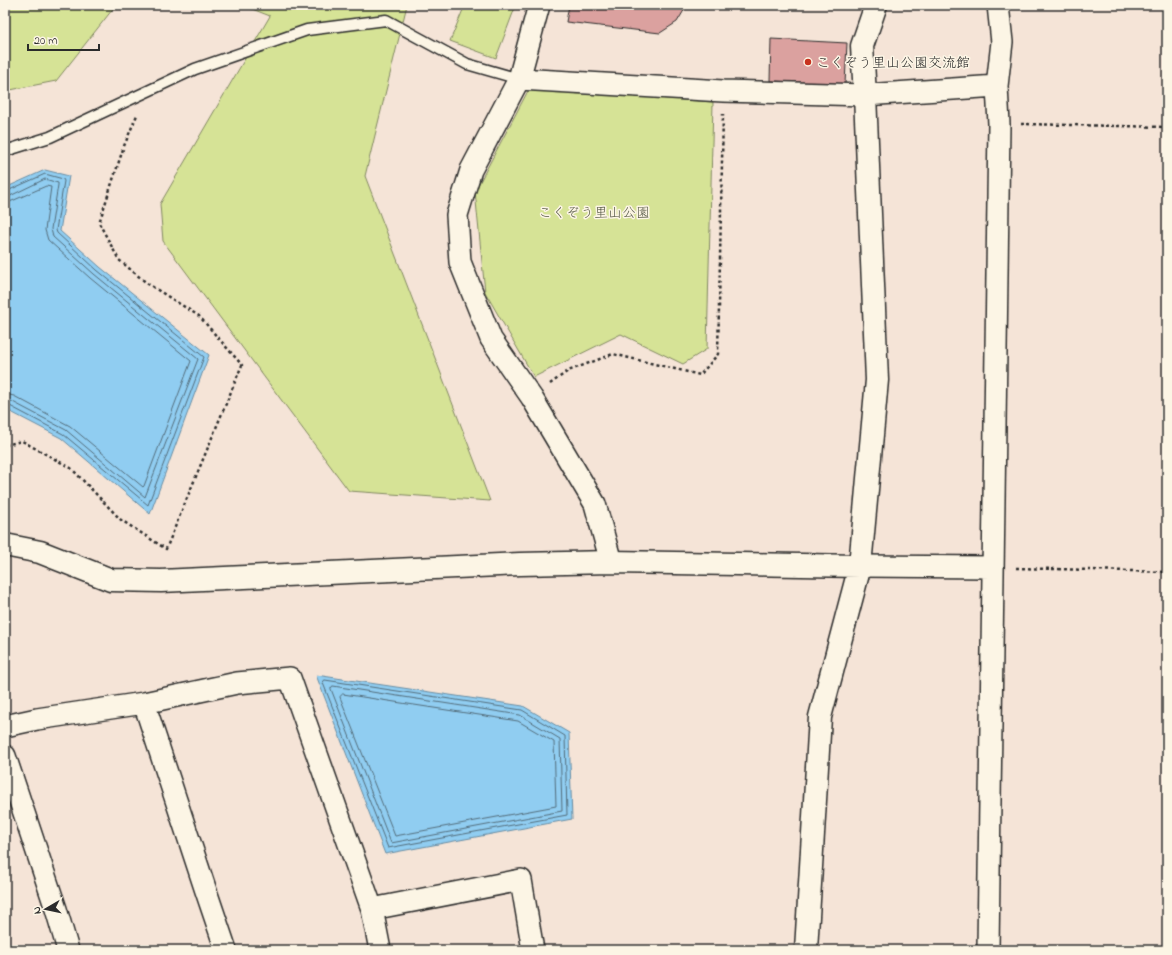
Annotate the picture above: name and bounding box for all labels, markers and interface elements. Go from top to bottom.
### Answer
scale bar [28,26,99,52]
text: 20 m [34,32,57,50]
place label: こくぞう里山公園交流館 [816,53,970,74]
marker: こくぞう里山公園交流館 [803,57,813,67]
park label: こくぞう里山公園 [538,203,650,224]
north arrow [26,889,66,929]
text: N [29,905,46,915]

